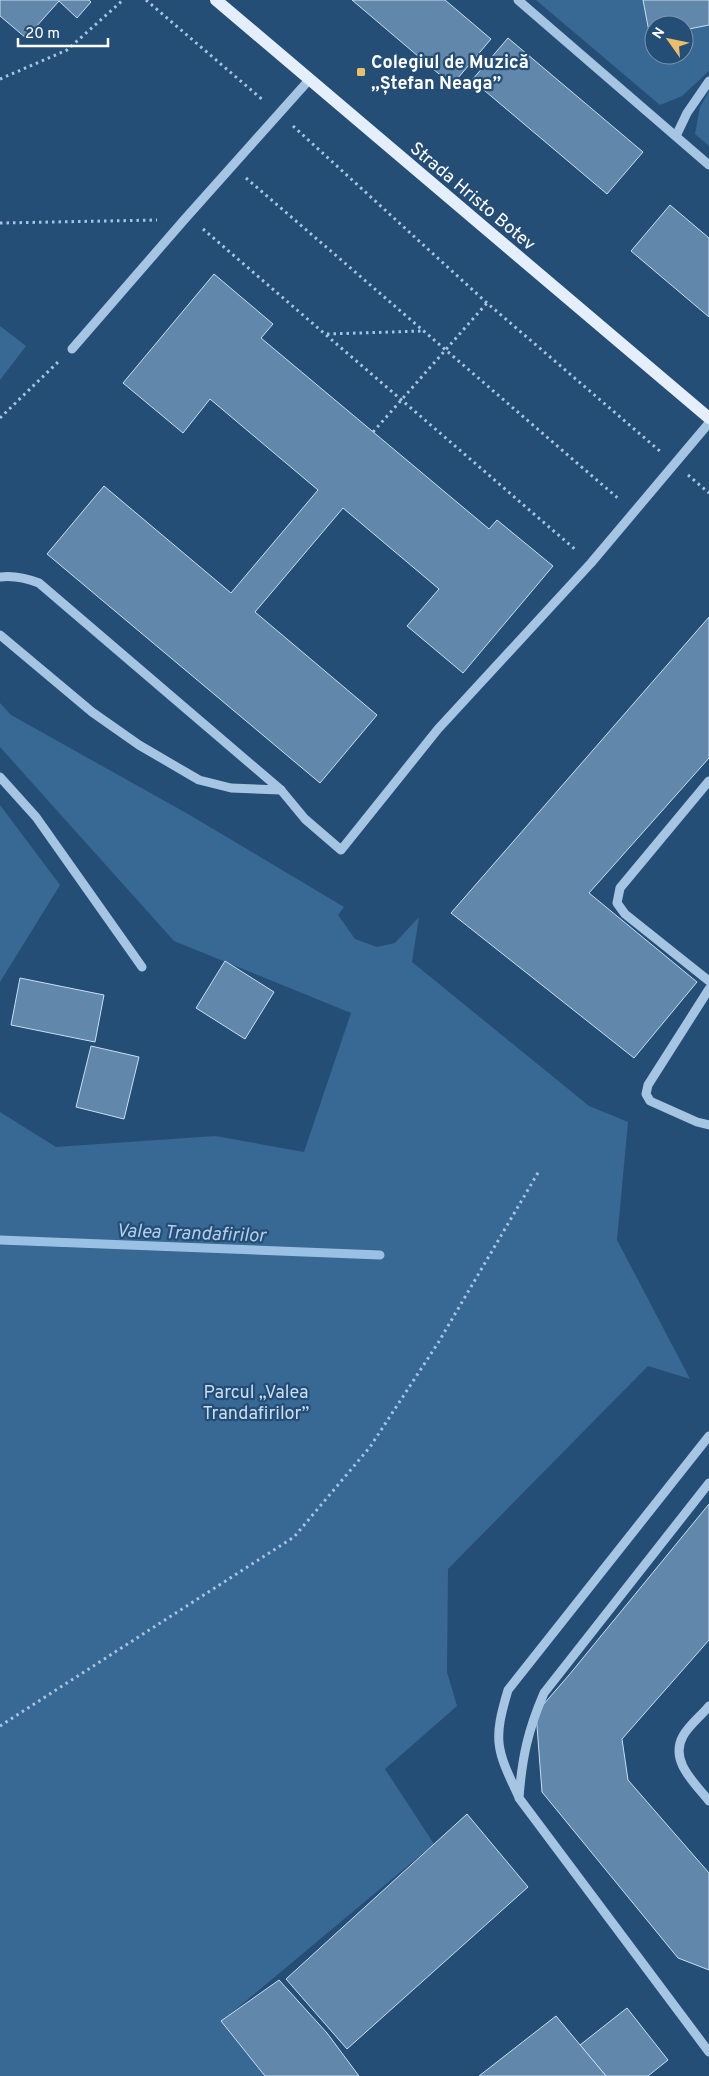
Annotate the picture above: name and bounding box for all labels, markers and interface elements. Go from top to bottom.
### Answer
scale bar [18,15,108,47]
north arrow [644,15,694,65]
text: 20 m [25,25,60,44]
text: N [649,25,669,43]
place label: Colegiul de Muzică „Ștefan Neaga” [371,52,529,96]
marker: Colegiul de Muzică „Ștefan Neaga” [355,66,367,78]
street label: Strada Hristo Botev [404,138,540,256]
water label: Valea Trandafirilor [116,1219,268,1249]
park label: Parcul „Valea Trandafirilor” [203,1382,310,1426]

